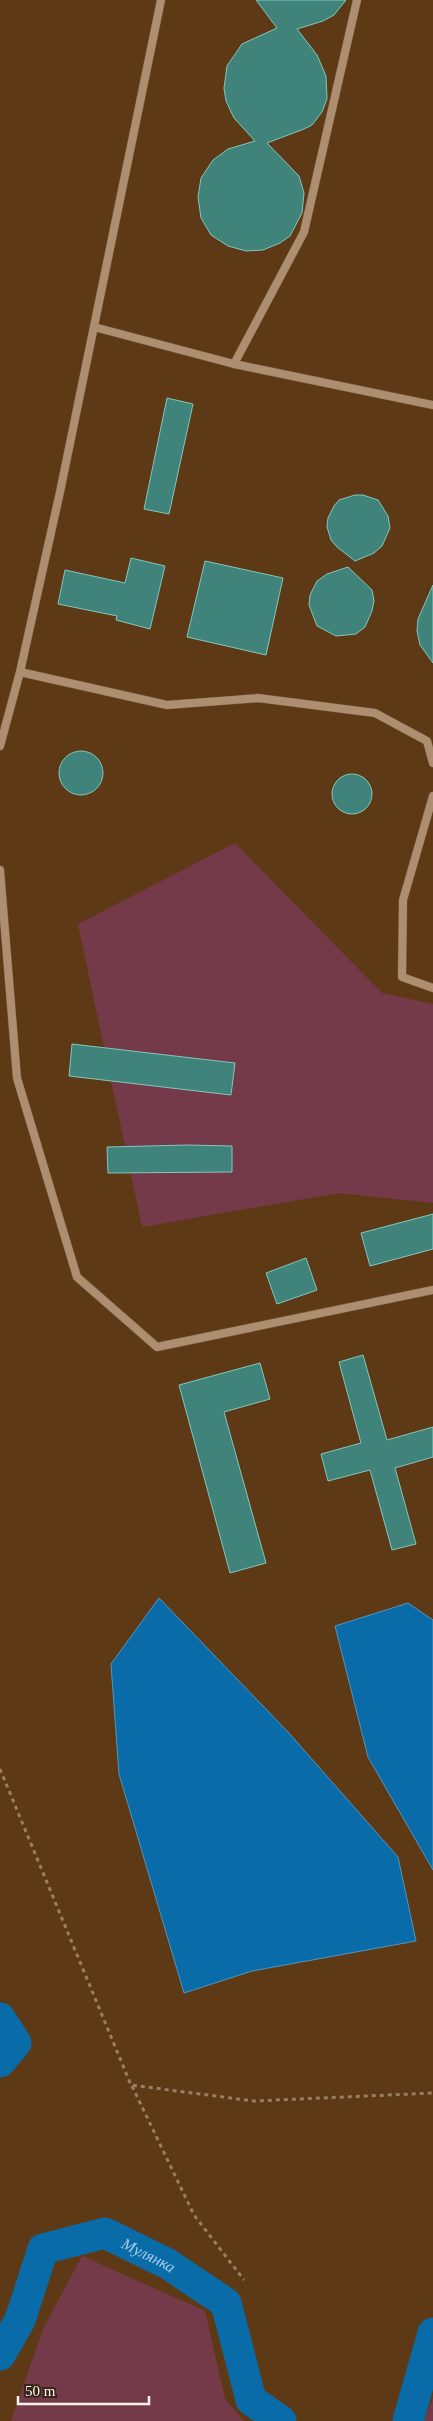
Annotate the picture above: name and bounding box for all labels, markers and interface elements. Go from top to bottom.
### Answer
water label: Мулянка [119,2234,179,2275]
scale bar [18,2374,149,2406]
text: 50 m [25,2383,56,2399]

